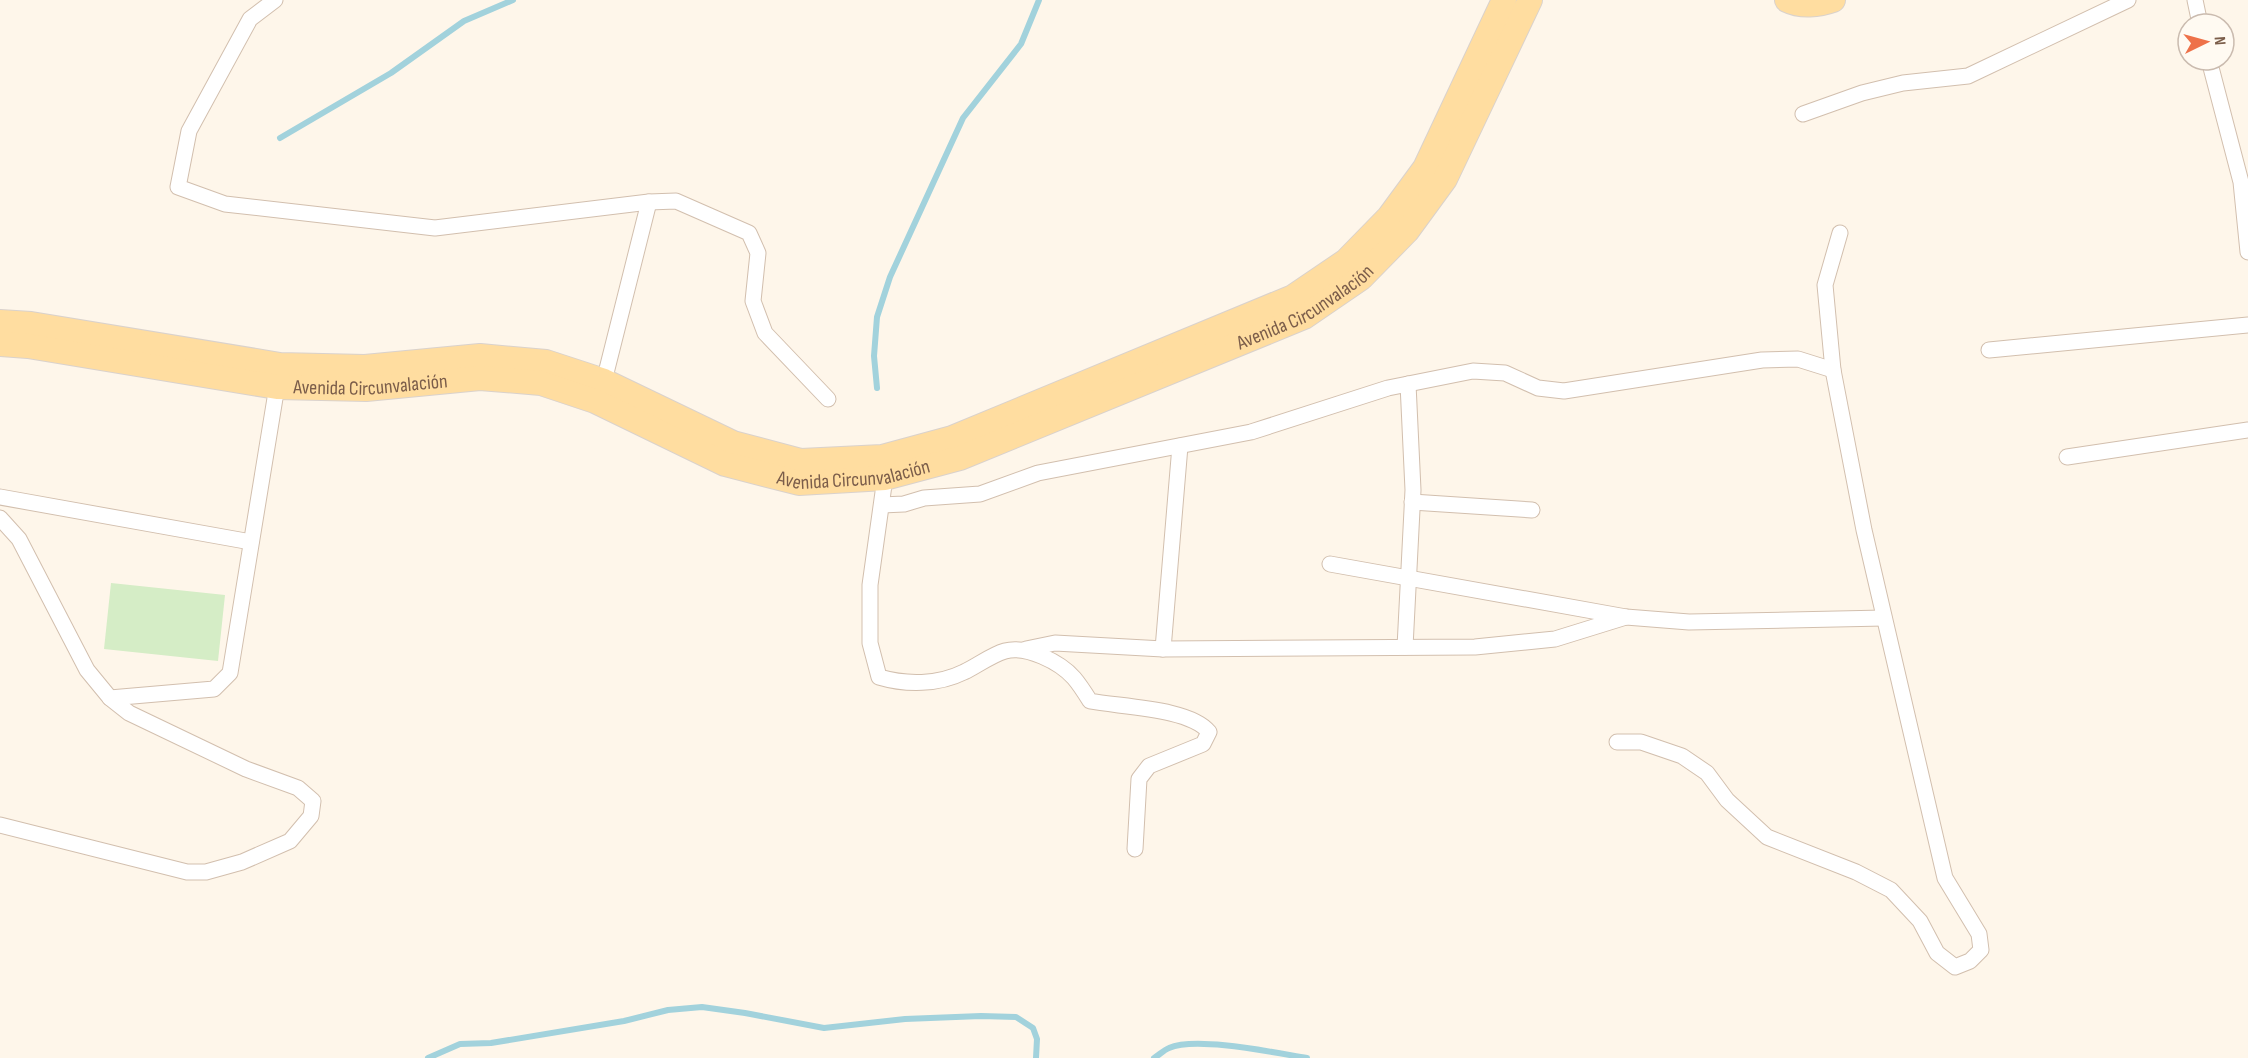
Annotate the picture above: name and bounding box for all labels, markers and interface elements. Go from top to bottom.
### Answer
north arrow [2176,12,2236,72]
text: N [2210,36,2229,46]
street label: Avenida Circunvalación [1232,260,1379,356]
street label: Avenida Circunvalación [292,369,449,401]
street label: Avenida Circunvalación [774,455,933,495]

